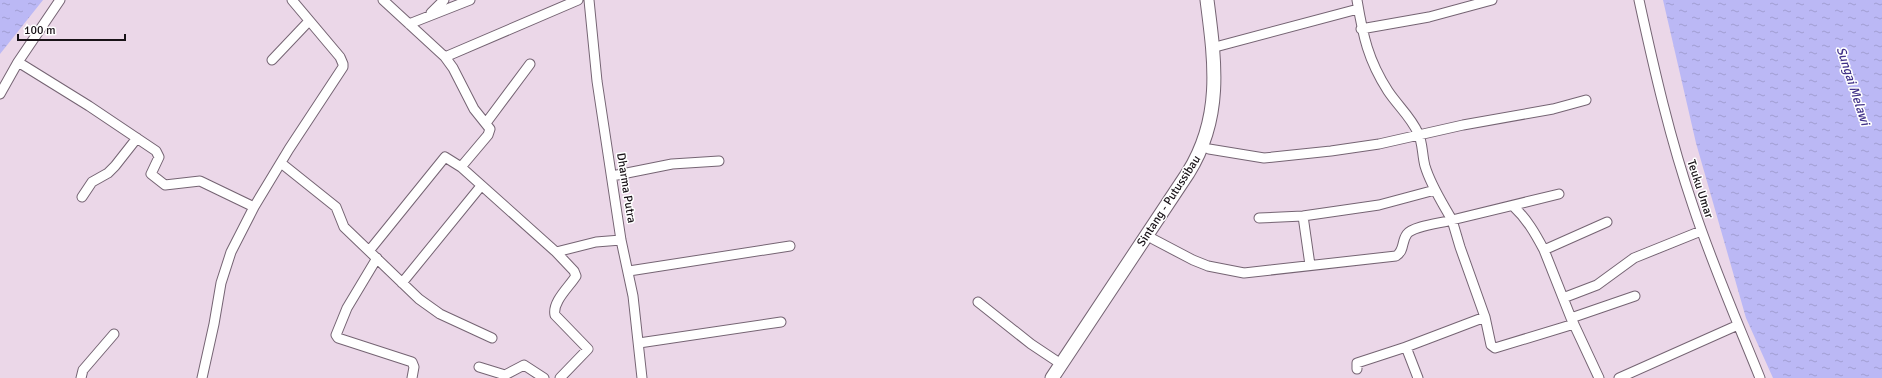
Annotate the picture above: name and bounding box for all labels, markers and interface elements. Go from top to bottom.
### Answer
scale bar [18,16,125,42]
text: 100 m [24,23,56,38]
water label: Sungai Melawi [1833,45,1874,129]
street label: Dharma Putra [613,152,639,224]
street label: Sintang - Putussibau [1134,153,1204,249]
street label: Teuku Umar [1684,158,1717,221]

